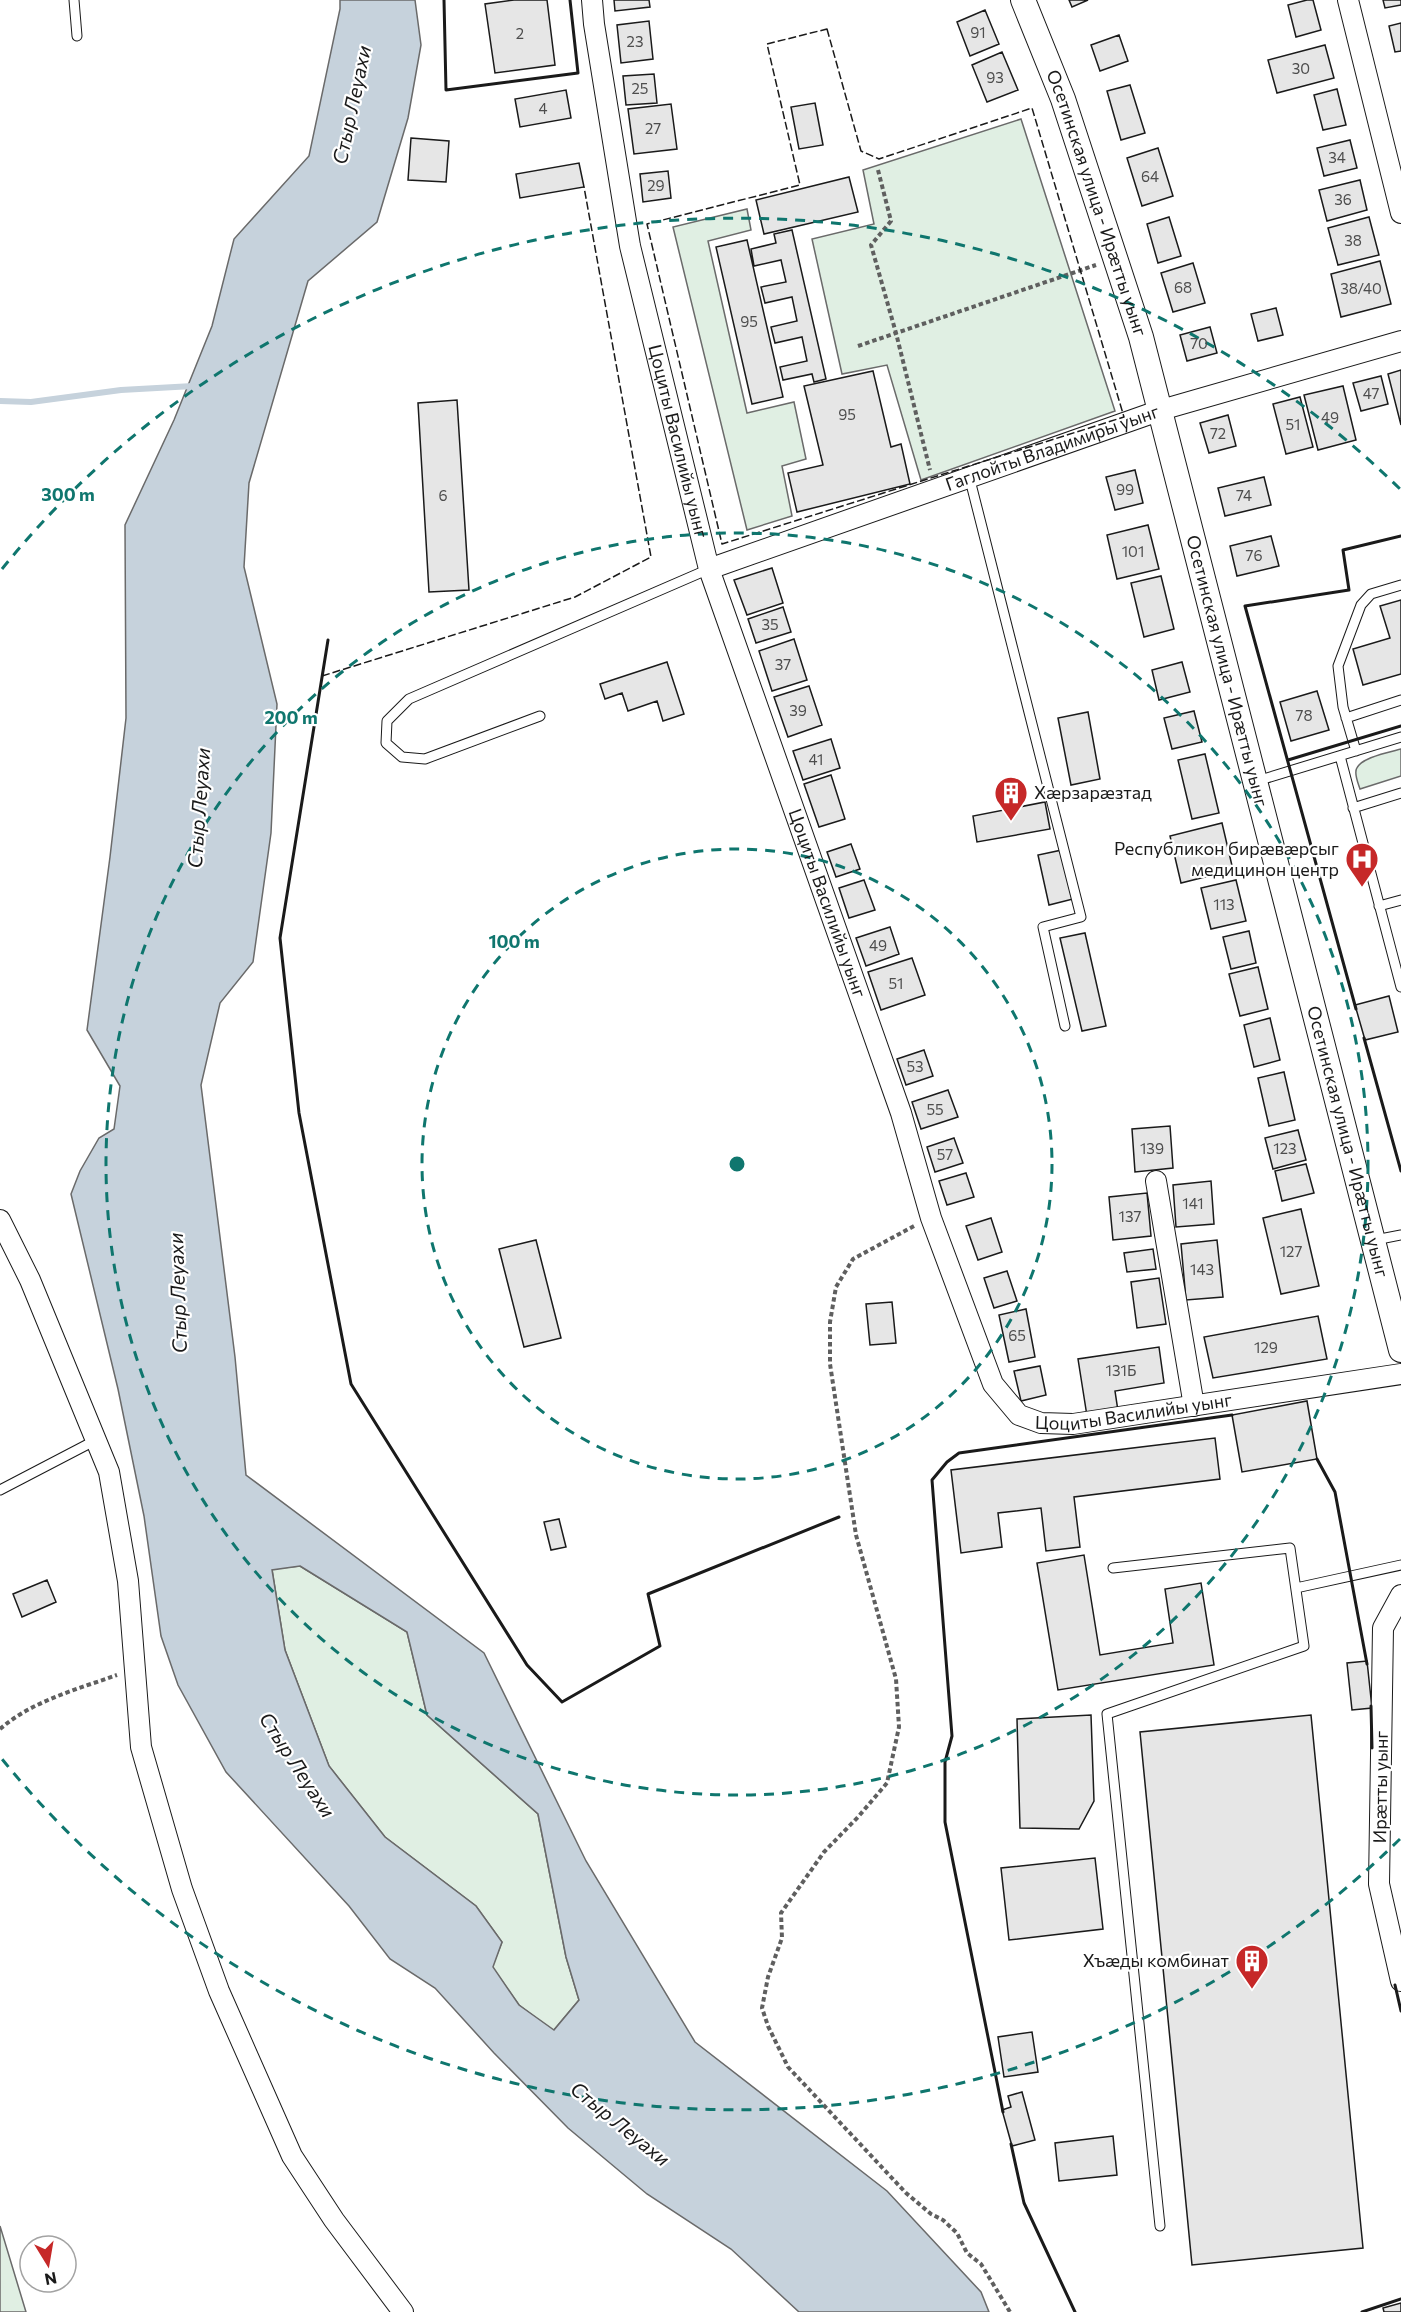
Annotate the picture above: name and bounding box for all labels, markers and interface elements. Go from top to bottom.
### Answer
house number: 91 [970,23,986,41]
house number: 2 [516,24,524,42]
house number: 23 [627,32,643,50]
water label: Стыр Леуахи [327,43,375,166]
house number: 30 [1292,59,1310,77]
street label: Осетинская улица - Ирæтты уынг [1042,66,1152,339]
house number: 93 [986,68,1004,86]
house number: 25 [632,79,648,97]
house number: 4 [539,99,548,117]
house number: 27 [645,119,661,137]
house number: 34 [1328,148,1346,166]
house number: 64 [1141,167,1159,185]
house number: 29 [647,176,665,194]
house number: 36 [1334,190,1352,208]
house number: 38 [1344,231,1362,249]
house number: 68 [1174,278,1192,296]
house number: 38/40 [1340,279,1382,297]
house number: 95 [740,312,758,330]
house number: 70 [1190,334,1208,352]
street label: Цоциты Василийы уынг [644,342,713,540]
house number: 47 [1363,384,1379,402]
street label: Гаглойты Владимиры уынг [942,400,1162,495]
house number: 95 [838,405,856,423]
house number: 49 [1321,408,1339,426]
house number: 51 [1285,415,1301,433]
house number: 72 [1210,424,1226,442]
house number: 99 [1116,480,1134,498]
text: 300 m [41,483,95,505]
house number: 6 [438,486,448,504]
house number: 74 [1236,486,1252,504]
street label: Осетинская улица - Ирæтты уынг [1182,533,1273,809]
house number: 101 [1122,542,1144,560]
house number: 76 [1246,546,1262,564]
house number: 35 [761,615,779,633]
house number: 37 [775,655,791,673]
house number: 39 [789,701,807,719]
text: 200 m [264,706,318,728]
house number: 78 [1296,706,1312,724]
water label: Стыр Леуахи [182,747,214,869]
house number: 41 [809,750,823,768]
building icon: Хæрзарæзтад [993,775,1029,822]
place label: Хæрзарæзтад [1034,781,1152,803]
street label: Цоциты Василийы уынг [784,806,871,1000]
place label: Республикон бирæвæрсыг медицинон центр [1114,837,1339,880]
hospital icon: Республикон бирæвæрсыг медицинон центр [1344,841,1380,888]
house number: 113 [1213,895,1235,913]
text: 100 m [488,930,540,952]
house number: 49 [869,936,887,954]
house number: 51 [888,974,904,992]
street label: Осетинская улица - Ирæтты уынг [1303,1003,1394,1280]
house number: 53 [906,1057,924,1075]
house number: 55 [926,1100,944,1118]
house number: 139 [1140,1139,1164,1157]
house number: 123 [1273,1139,1297,1157]
house number: 57 [937,1145,953,1163]
centre of rings [727,1154,747,1174]
house number: 141 [1182,1194,1204,1212]
house number: 137 [1119,1207,1141,1225]
water label: Стыр Леуахи [163,1232,191,1354]
house number: 127 [1280,1242,1302,1260]
house number: 143 [1190,1260,1214,1278]
house number: 65 [1008,1326,1026,1344]
house number: 129 [1254,1338,1278,1356]
house number: 131Б [1106,1361,1136,1379]
street label: Цоциты Василийы уынг [1035,1388,1233,1434]
water label: Стыр Леуахи [255,1707,341,1822]
street label: Ирæтты уынг [1368,1730,1392,1844]
building icon: Хъæды комбинат [1234,1943,1270,1990]
place label: Хъæды комбинат [1083,1949,1230,1971]
water label: Стыр Леуахи [566,2076,675,2171]
north arrow [18,2234,78,2294]
text: N [43,2269,59,2290]

